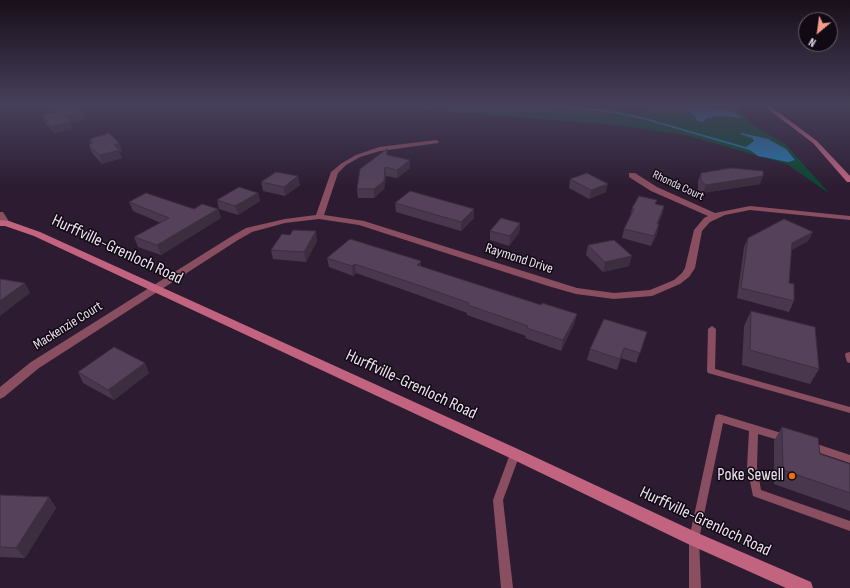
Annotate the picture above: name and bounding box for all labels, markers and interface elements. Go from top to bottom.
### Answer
north arrow [798,12,838,52]
text: N [807,35,818,49]
street label: Rhonda Court [650,168,706,204]
street label: Hurffville-Grenloch Road [48,211,186,289]
street label: Raymond Drive [483,240,555,278]
street label: Mackenzie Court [30,298,106,354]
street label: Hurffville-Grenloch Road [342,346,480,424]
place label: Poke Sewell [717,466,784,486]
marker: Poke Sewell [787,471,797,481]
street label: Hurffville-Grenloch Road [636,483,774,561]

